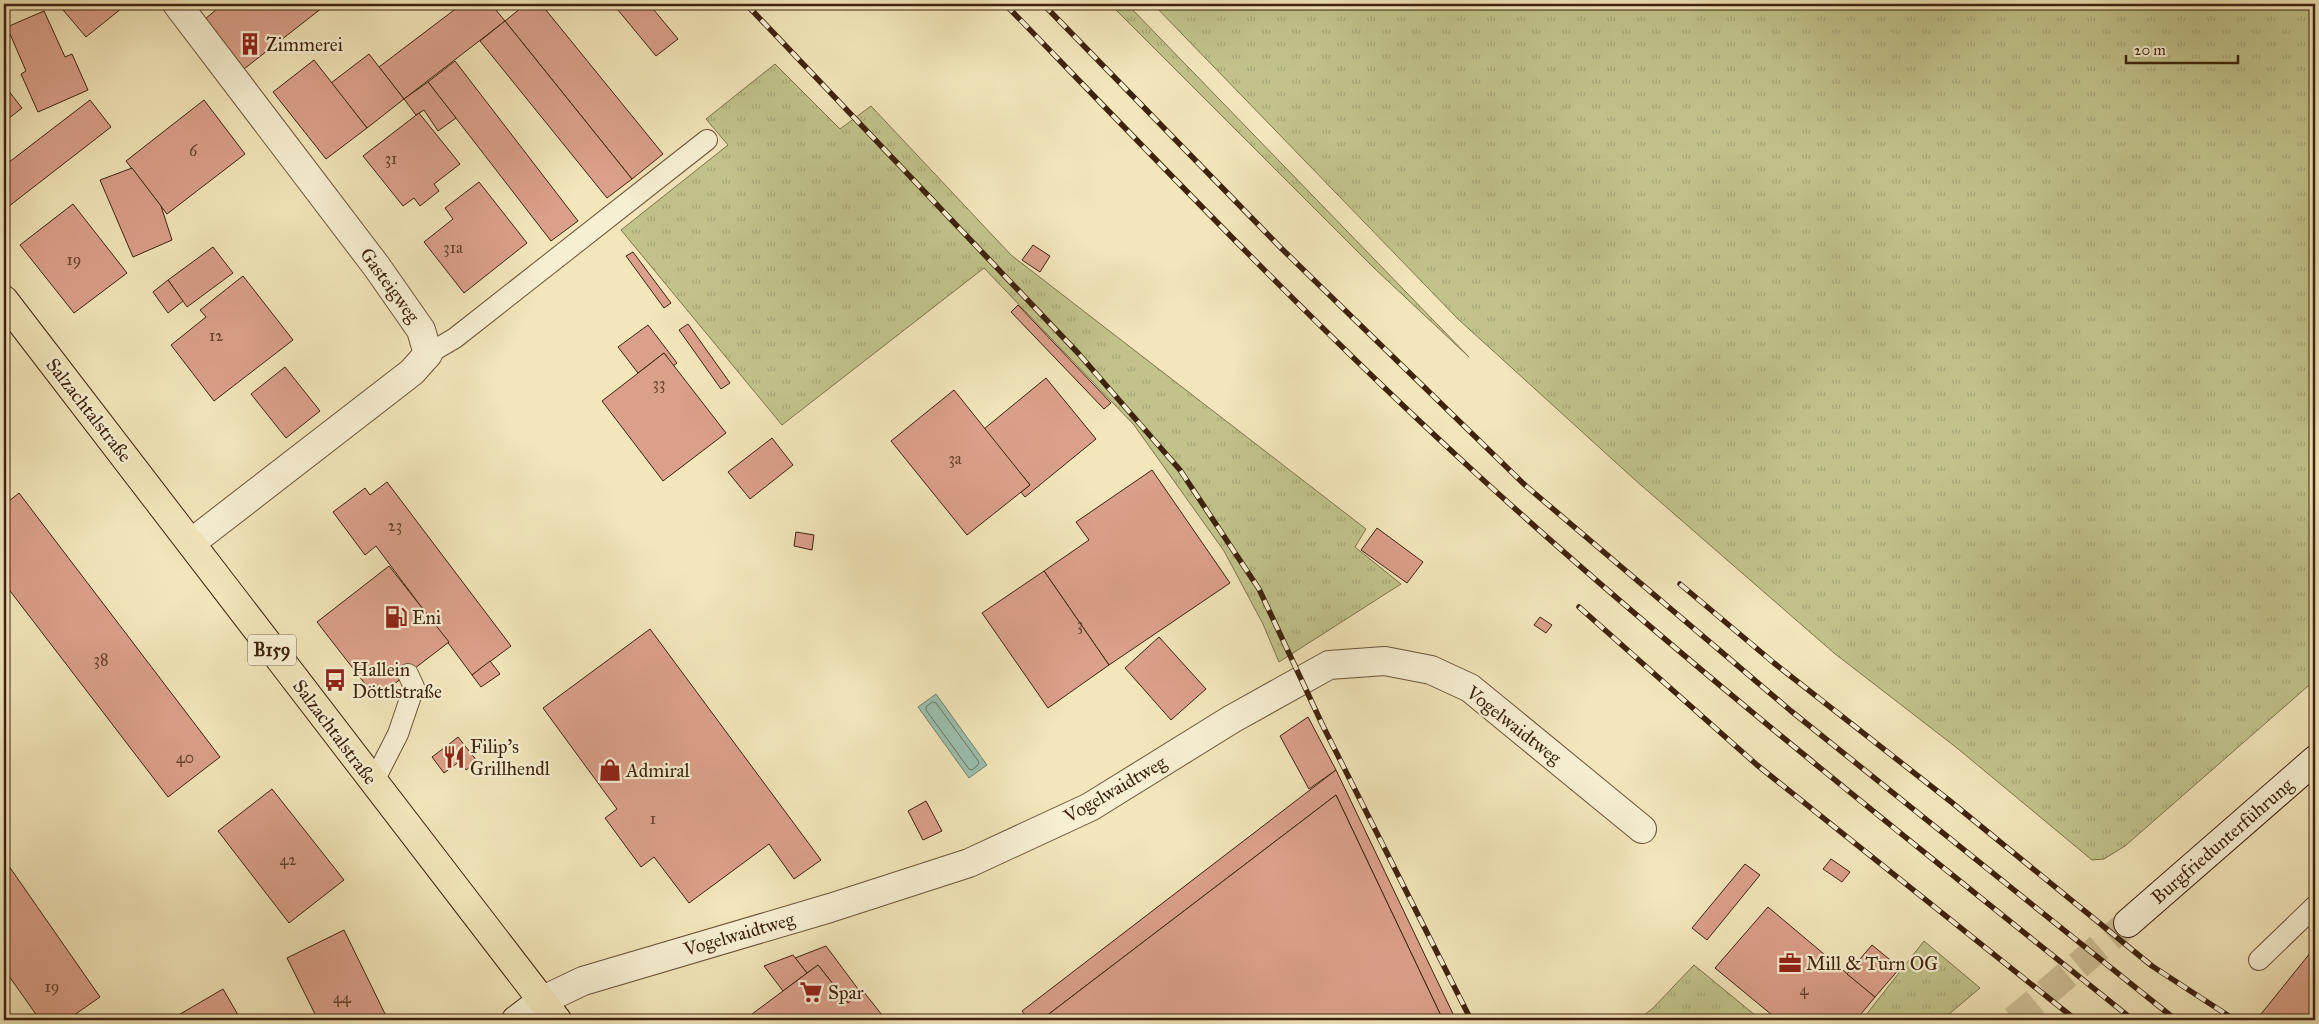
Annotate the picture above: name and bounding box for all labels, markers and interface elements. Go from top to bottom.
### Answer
building icon: Zimmerei [237,31,263,57]
scale bar [2126,32,2239,64]
place label: Zimmerei [266,33,343,56]
text: 20 m [2134,41,2166,59]
house number: 6 [189,141,198,160]
house number: 31 [385,149,397,168]
house number: 31a [443,238,463,257]
street label: Gasteigweg [354,243,425,328]
house number: 19 [67,250,81,269]
house number: 12 [209,326,223,345]
street label: Salzachtalstraße [41,353,137,467]
house number: 33 [653,374,665,393]
house number: 3a [948,449,962,468]
house number: 23 [388,516,402,535]
fuel station icon: Eni [383,604,409,630]
place label: Eni [412,606,441,629]
house number: 3 [1077,615,1083,634]
road number: B159 [248,634,296,666]
house number: 38 [94,650,108,669]
place label: Hallein Döttlstraße [352,658,442,703]
bus stop icon: Hallein Döttlstraße [322,667,348,693]
street label: Salzachtalstraße [288,675,382,789]
street label: Vogelwaidtweg [1461,680,1566,770]
place label: Filip's Grillhendl [470,735,551,780]
restaurant icon: Filip's Grillhendl [441,744,467,770]
house number: 40 [176,748,194,767]
street label: Vogelwaidtweg [1059,750,1171,829]
shop icon: Admiral [597,757,623,783]
place label: Admiral [625,759,691,782]
street label: Burgfriedunterführung [2146,773,2298,910]
house number: 1 [650,809,656,828]
house number: 42 [280,850,297,869]
street label: Vogelwaidtweg [680,907,797,962]
office icon: Mill & Turn OG [1777,950,1803,976]
place label: Mill & Turn OG [1806,952,1938,975]
house number: 19 [45,977,59,996]
supermarket icon: Spar [798,979,824,1005]
house number: 4 [1800,980,1810,999]
place label: Spar [828,981,864,1004]
house number: 44 [333,988,352,1007]

